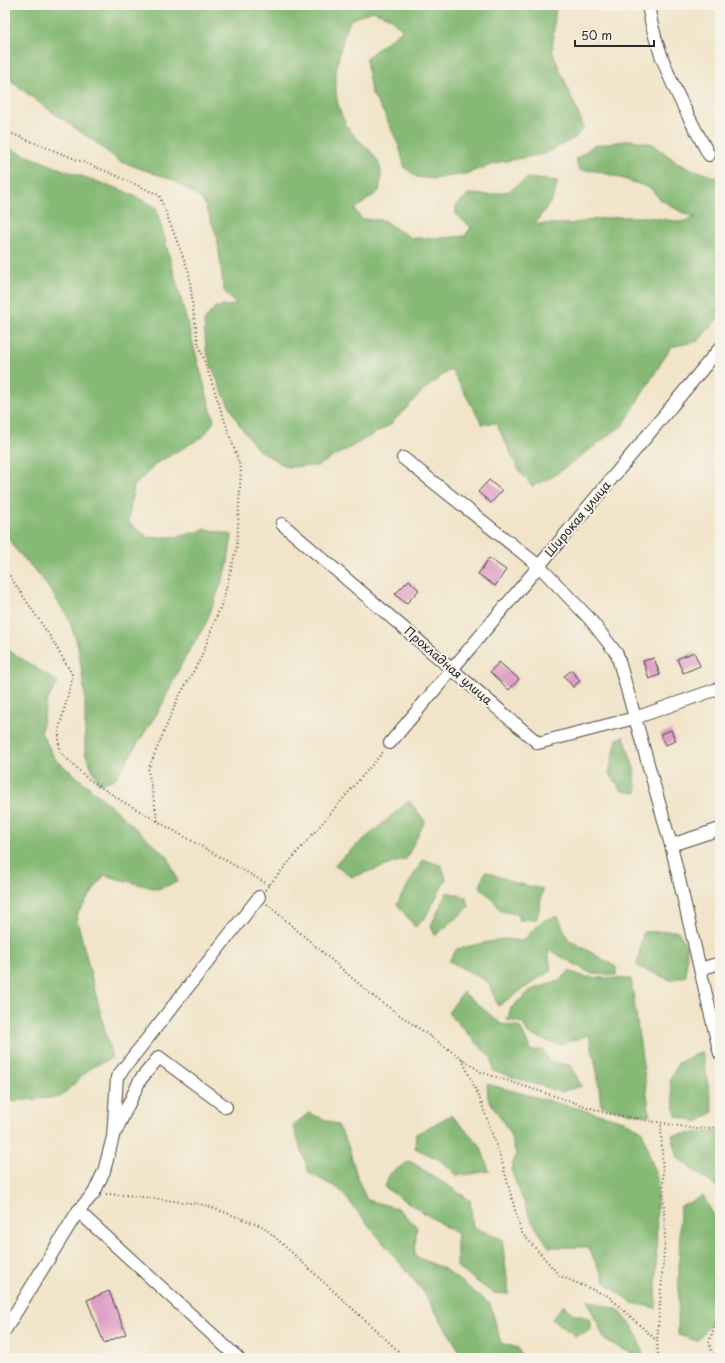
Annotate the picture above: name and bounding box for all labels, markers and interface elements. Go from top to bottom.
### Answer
scale bar [575,22,654,48]
text: 50 m [581,26,612,44]
street label: Широкая улица [540,476,615,560]
street label: Прохладная улица [401,622,497,709]

